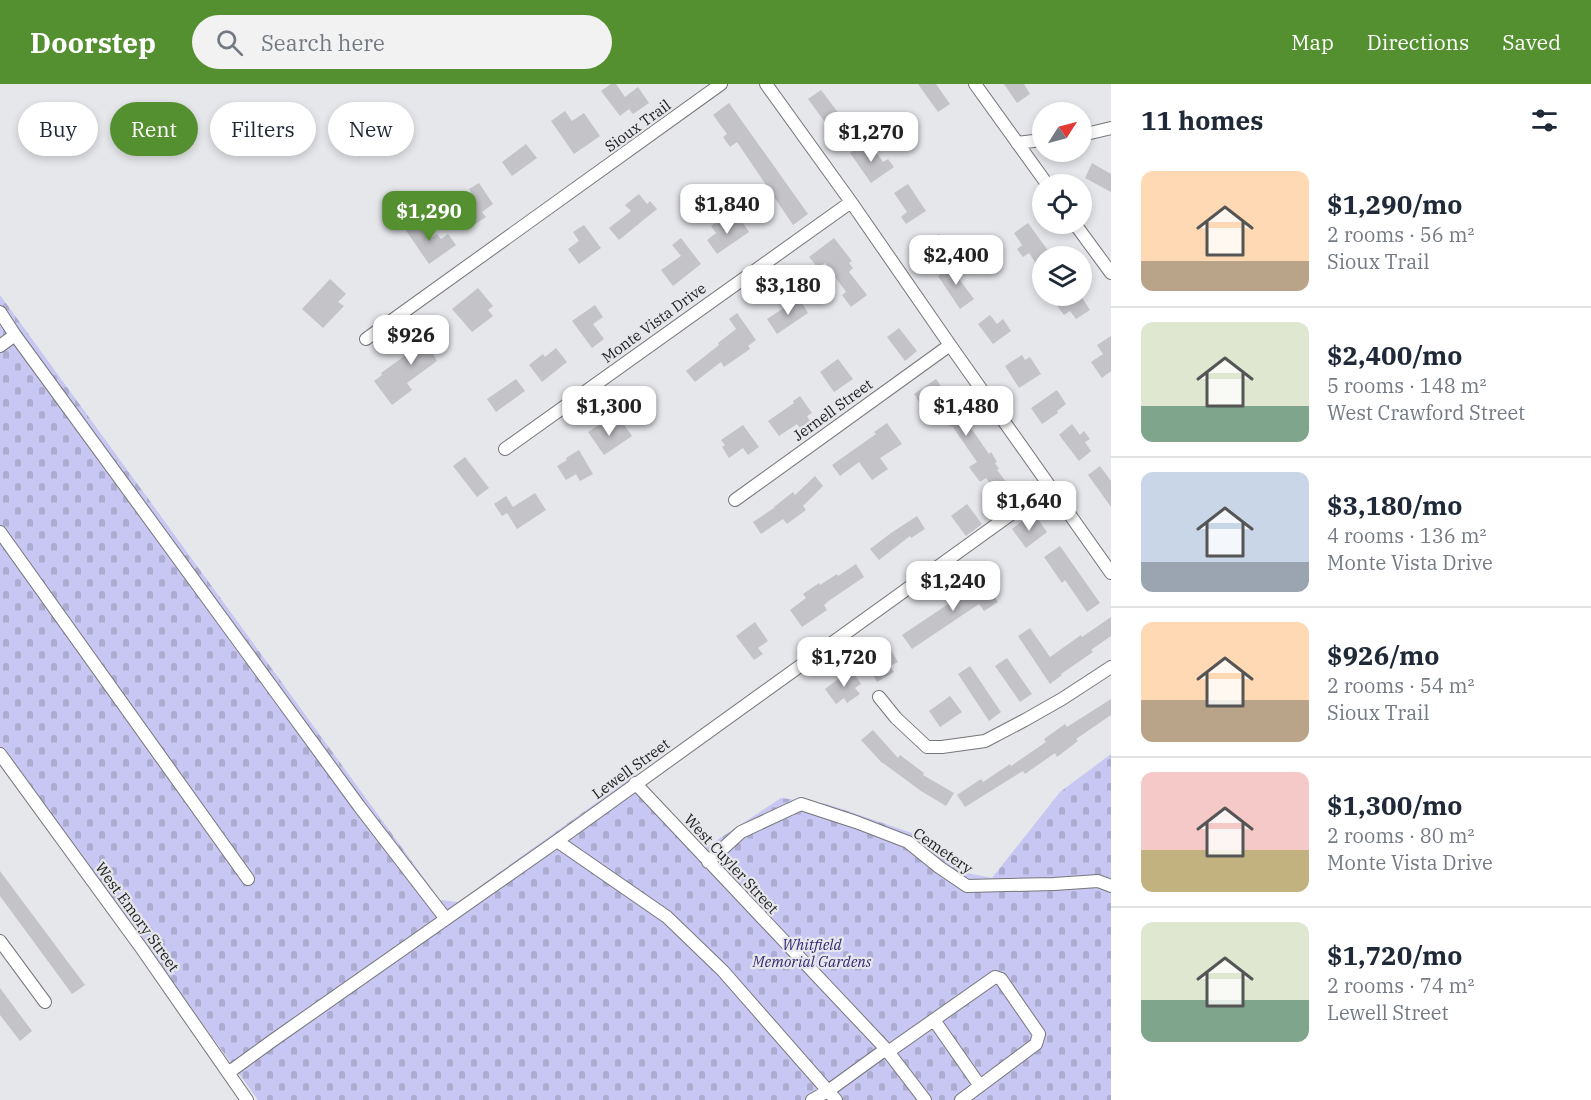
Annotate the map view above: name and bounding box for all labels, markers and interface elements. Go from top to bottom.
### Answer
search box [192,15,612,69]
text: Doorstep [30,24,156,61]
icon: search [213,26,246,59]
text: Search here [261,28,385,57]
text: Map [1291,28,1334,56]
text: Directions [1367,28,1469,56]
text: Saved [1502,28,1561,56]
street label: Sioux Trail [601,95,674,156]
chip: Buy [18,102,98,156]
chip: Rent [110,102,198,156]
chip: Filters [210,102,316,156]
chip: New [328,102,414,156]
north arrow [1032,102,1092,162]
map controls [1032,102,1092,306]
text: 11 homes [1141,103,1263,137]
icon: filters [1528,104,1561,137]
pin: $1,270 [822,112,920,163]
text: $1,270 [838,118,904,145]
button: locate [1032,174,1092,234]
pin: $1,840 [678,184,776,235]
text: $1,290/mo [1327,187,1462,221]
text: $1,840 [694,190,760,217]
pin: $1,290 [380,191,478,242]
icon: home [1189,195,1261,267]
text: $1,290 [396,197,462,224]
text: 2 rooms · 56 m² [1327,221,1474,248]
pin: $2,400 [907,235,1005,286]
text: $2,400 [923,241,989,268]
button: layers [1032,246,1092,306]
text: Sioux Trail [1327,248,1429,275]
pin: $3,180 [739,265,837,316]
text: $3,180 [755,271,821,298]
street label: Monte Vista Drive [598,278,710,367]
pin: $926 [375,315,447,366]
text: $926 [387,321,435,348]
text: $2,400/mo [1327,338,1462,372]
icon: home [1189,346,1261,418]
text: 5 rooms · 148 m² [1327,372,1486,399]
street label: Jernell Street [789,374,876,445]
pin: $1,300 [560,386,658,437]
pin: $1,480 [917,386,1015,437]
text: $1,300 [576,392,642,419]
text: $1,480 [933,392,999,419]
text: West Crawford Street [1327,399,1525,426]
pin: $1,640 [980,481,1078,532]
text: $1,640 [996,487,1062,514]
text: $3,180/mo [1327,488,1462,522]
icon: home [1189,496,1261,568]
text: 4 rooms · 136 m² [1327,522,1486,549]
text: Monte Vista Drive [1327,549,1493,576]
pin: $1,240 [904,561,1002,612]
text: $1,240 [920,567,986,594]
pin: $1,720 [795,637,893,688]
text: $926/mo [1327,638,1439,672]
text: $1,720 [811,643,877,670]
icon: home [1189,646,1261,718]
text: 2 rooms · 54 m² [1327,672,1474,699]
text: Sioux Trail [1327,699,1429,726]
street label: Lewell Street [588,734,673,803]
text: $1,300/mo [1327,788,1462,822]
icon: home [1189,796,1261,868]
street label: West Cuyler Street [680,810,783,918]
text: 2 rooms · 80 m² [1327,822,1474,849]
street label: Cemetery [910,823,977,878]
text: Monte Vista Drive [1327,849,1493,876]
street label: West Emory Street [91,858,184,975]
park label: Whitfield Memorial Gardens [752,935,872,971]
text: $1,720/mo [1327,938,1462,972]
icon: home [1189,946,1261,1018]
text: 2 rooms · 74 m² [1327,972,1474,999]
text: Lewell Street [1327,999,1449,1026]

